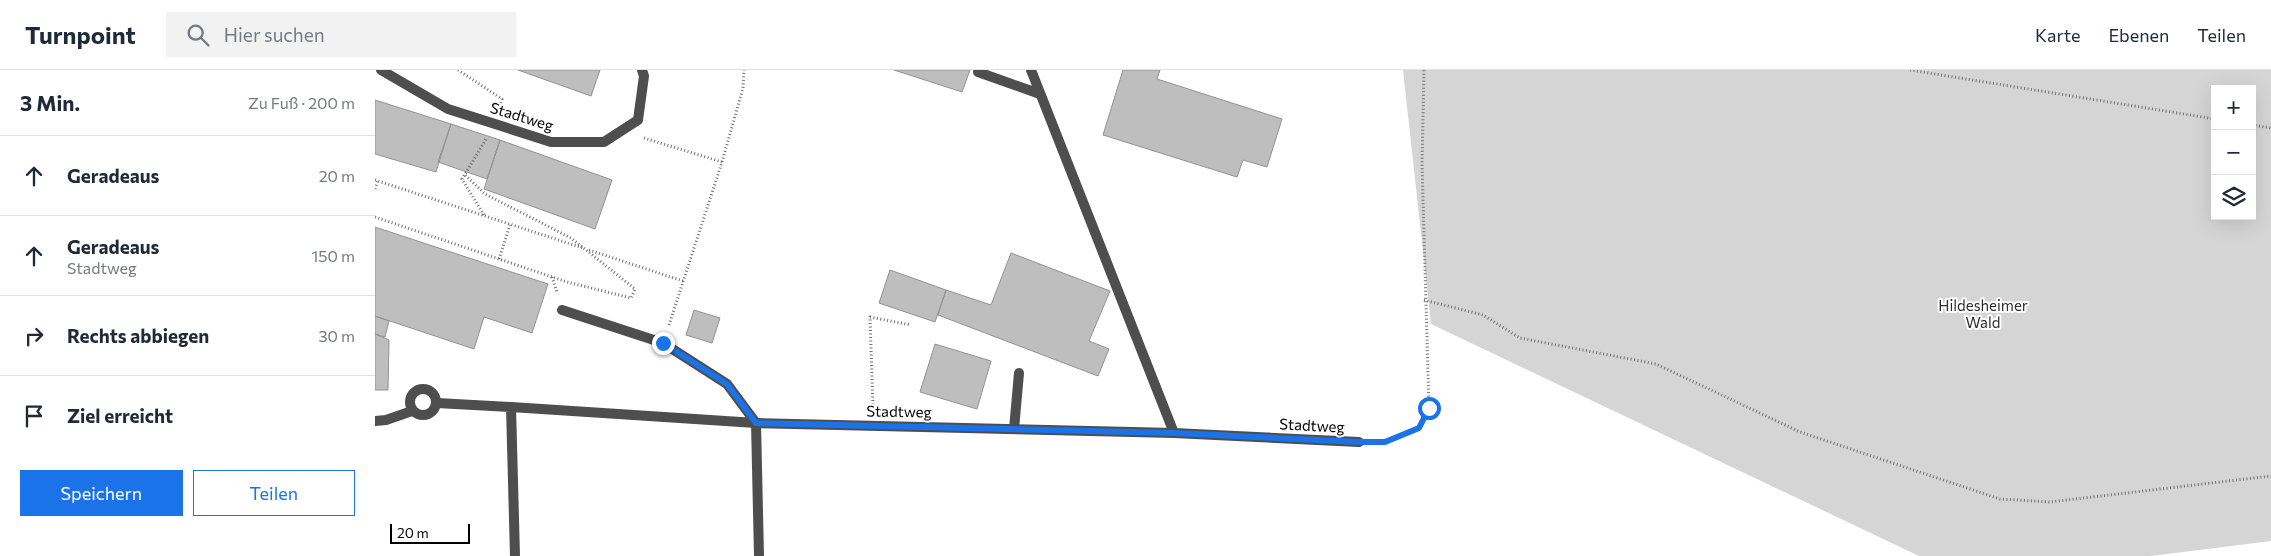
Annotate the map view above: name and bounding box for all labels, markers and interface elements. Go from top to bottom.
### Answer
search box [166,12,516,57]
text: Turnpoint [25,20,136,49]
icon: search [184,21,212,49]
text: Hier suchen [224,23,325,46]
text: Karte [2035,24,2080,46]
text: Ebenen [2108,24,2169,46]
text: Teilen [2197,24,2246,46]
map controls [2211,85,2256,220]
button: + [2211,85,2256,130]
text: 3 Min. [20,90,80,115]
text: Zu Fuß · 200 m [248,93,355,112]
street label: Stadtweg [488,98,556,134]
button: − [2211,130,2256,175]
icon: ahead [20,162,48,190]
text: Geradeaus [67,164,159,187]
text: 20 m [319,166,355,185]
button: layers [2211,175,2256,220]
text: Geradeaus [67,235,159,258]
icon: ahead [20,242,48,270]
text: 150 m [312,246,355,265]
text: Stadtweg [67,258,137,277]
park label: Hildesheimer Wald [1938,296,2028,331]
icon: right [20,322,48,350]
text: Rechts abbiegen [67,324,209,347]
text: 30 m [318,326,355,345]
route end [652,332,675,355]
route start [1418,397,1441,420]
street label: Stadtweg [866,401,932,421]
icon: arrive [20,402,48,430]
text: Ziel erreicht [67,404,173,427]
street label: Stadtweg [1279,414,1345,436]
button: Speichern [20,470,183,516]
button: Teilen [193,470,355,516]
scale bar [390,521,470,544]
text: 20 m [397,524,429,541]

